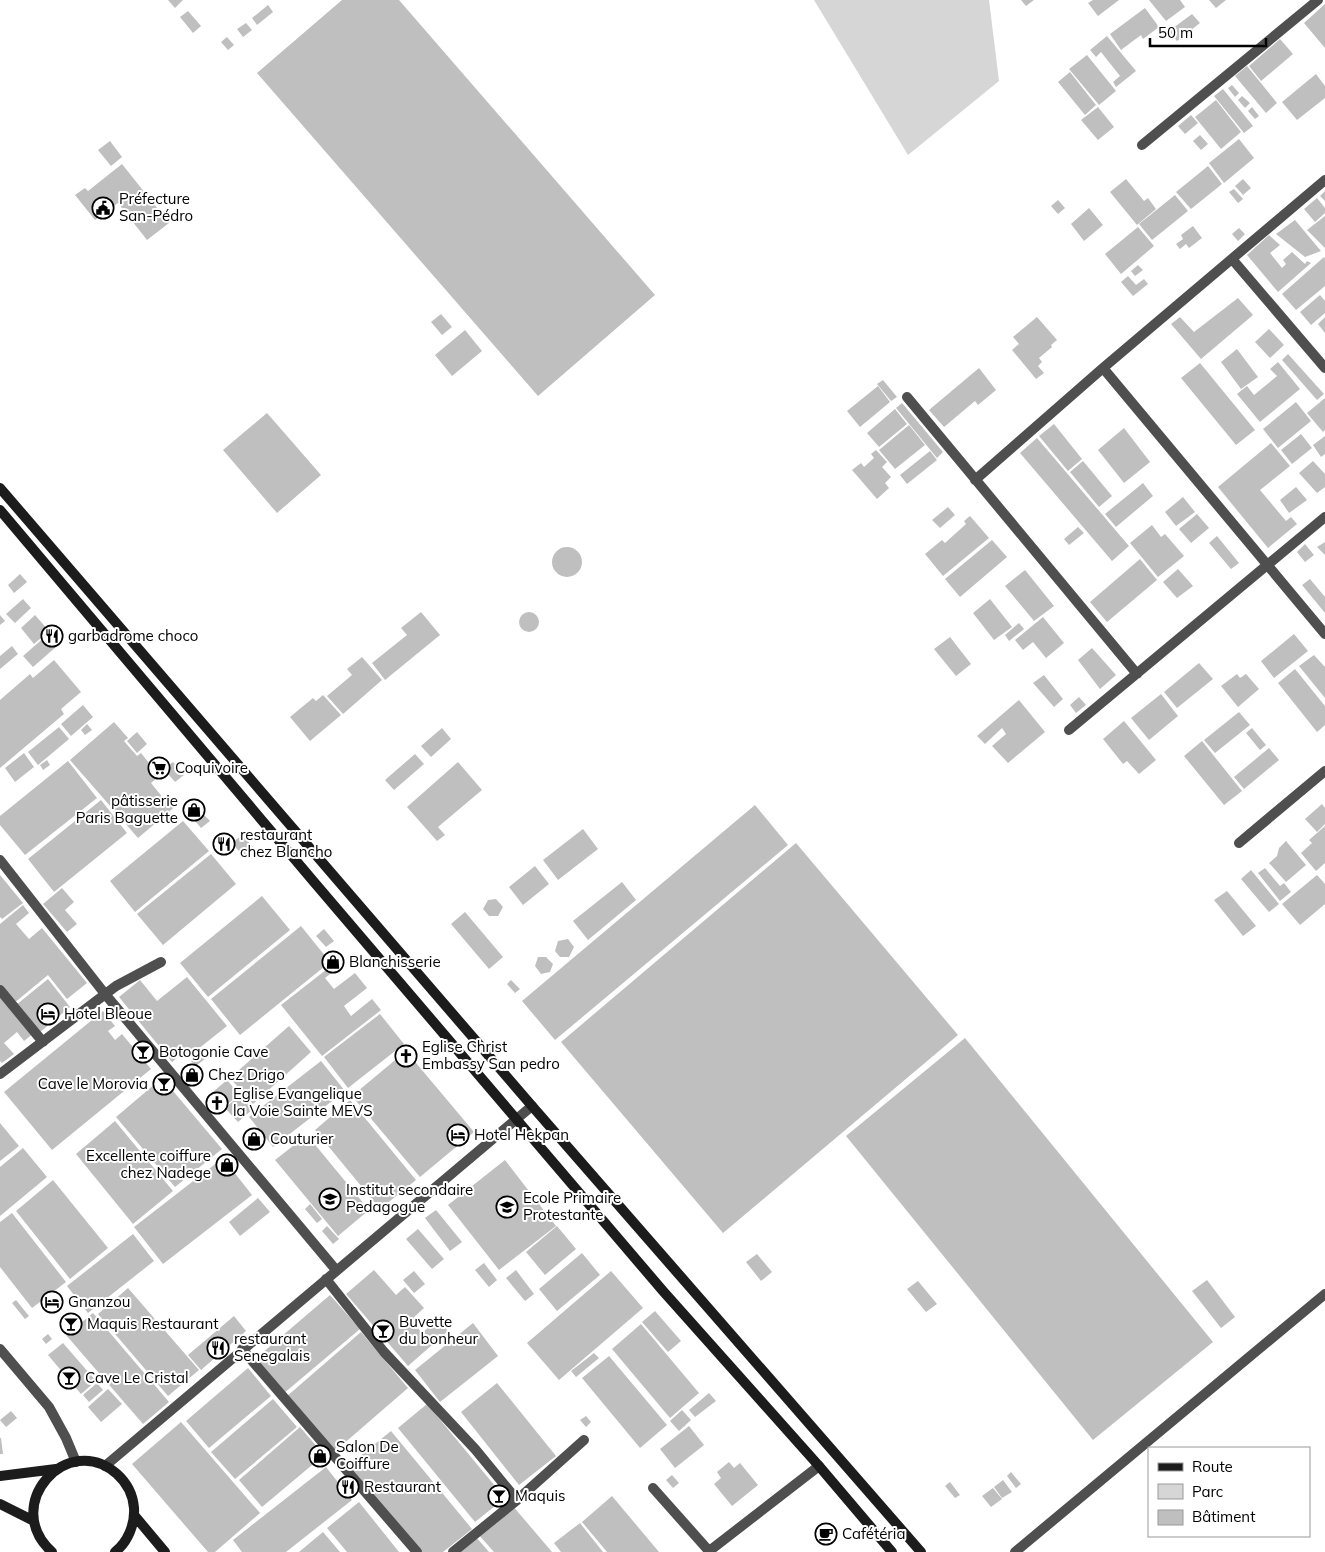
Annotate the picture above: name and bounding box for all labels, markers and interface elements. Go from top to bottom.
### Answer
scale bar [1150,15,1266,47]
text: 50 m [1158,23,1193,42]
place label: Préfecture San-Pédro [119,189,193,225]
public building icon: Préfecture San-Pédro [91,196,115,220]
restaurant icon: garbadrome choco [40,624,64,648]
place label: garbadrome choco [68,626,198,645]
supermarket icon: Coquivoire [147,756,171,780]
place label: Coquivoire [175,758,248,777]
place label: pâtisserie Paris Baguette [76,791,178,827]
shop icon: pâtisserie Paris Baguette [182,798,206,822]
place label: restaurant chez Blancho [240,825,332,861]
restaurant icon: restaurant chez Blancho [212,832,236,856]
shop icon: Blanchisserie [321,950,345,974]
place label: Blanchisserie [349,952,441,971]
hotel icon: Hotel Bleoue [36,1002,60,1026]
place label: Hotel Bleoue [64,1004,152,1023]
place label: Eglise Christ Embassy San pedro [422,1037,560,1073]
bar icon: Botogonie Cave [131,1040,155,1064]
place label: Botogonie Cave [159,1042,268,1061]
church icon: Eglise Christ Embassy San pedro [394,1044,418,1068]
shop icon: Chez Drigo [180,1063,204,1087]
place label: Chez Drigo [208,1065,285,1084]
bar icon: Cave le Morovia [152,1072,176,1096]
place label: Cave le Morovia [38,1074,148,1093]
place label: Eglise Evangelique la Voie Sainte MEVS [233,1084,372,1120]
church icon: Eglise Evangelique la Voie Sainte MEVS [205,1091,229,1115]
hotel icon: Hotel Hekpan [446,1123,470,1147]
place label: Hotel Hekpan [474,1125,569,1144]
shop icon: Couturier [242,1127,266,1151]
place label: Couturier [270,1129,334,1148]
place label: Excellente coiffure chez Nadege [86,1146,211,1182]
shop icon: Excellente coiffure chez Nadege [215,1153,239,1177]
place label: Institut secondaire Pedagogue [346,1180,473,1216]
school or university icon: Institut secondaire Pedagogue [318,1187,342,1211]
place label: Ecole Primaire Protestante [523,1188,621,1224]
school or university icon: Ecole Primaire Protestante [495,1195,519,1219]
hotel icon: Gnanzou [40,1290,64,1314]
place label: Gnanzou [68,1292,130,1311]
bar icon: Maquis Restaurant [59,1312,83,1336]
place label: Buvette du bonheur [399,1312,479,1348]
place label: Maquis Restaurant [87,1314,219,1333]
bar icon: Buvette du bonheur [371,1319,395,1343]
place label: restaurant Senegalais [234,1329,310,1365]
restaurant icon: restaurant Senegalais [206,1336,230,1360]
bar icon: Cave Le Cristal [57,1366,81,1390]
place label: Cave Le Cristal [85,1368,189,1387]
place label: Salon De Coiffure [336,1437,399,1473]
shop icon: Salon De Coiffure [308,1444,332,1468]
legend [1148,1447,1310,1537]
text: Route [1192,1457,1233,1476]
restaurant icon: Restaurant [336,1475,360,1499]
place label: Restaurant [364,1477,441,1496]
text: Parc [1192,1482,1223,1501]
bar icon: Maquis [487,1484,511,1508]
place label: Maquis [515,1486,566,1505]
text: Bâtiment [1192,1507,1255,1526]
cafe icon: Cafétéria [814,1522,838,1546]
place label: Cafétéria [842,1524,905,1543]

